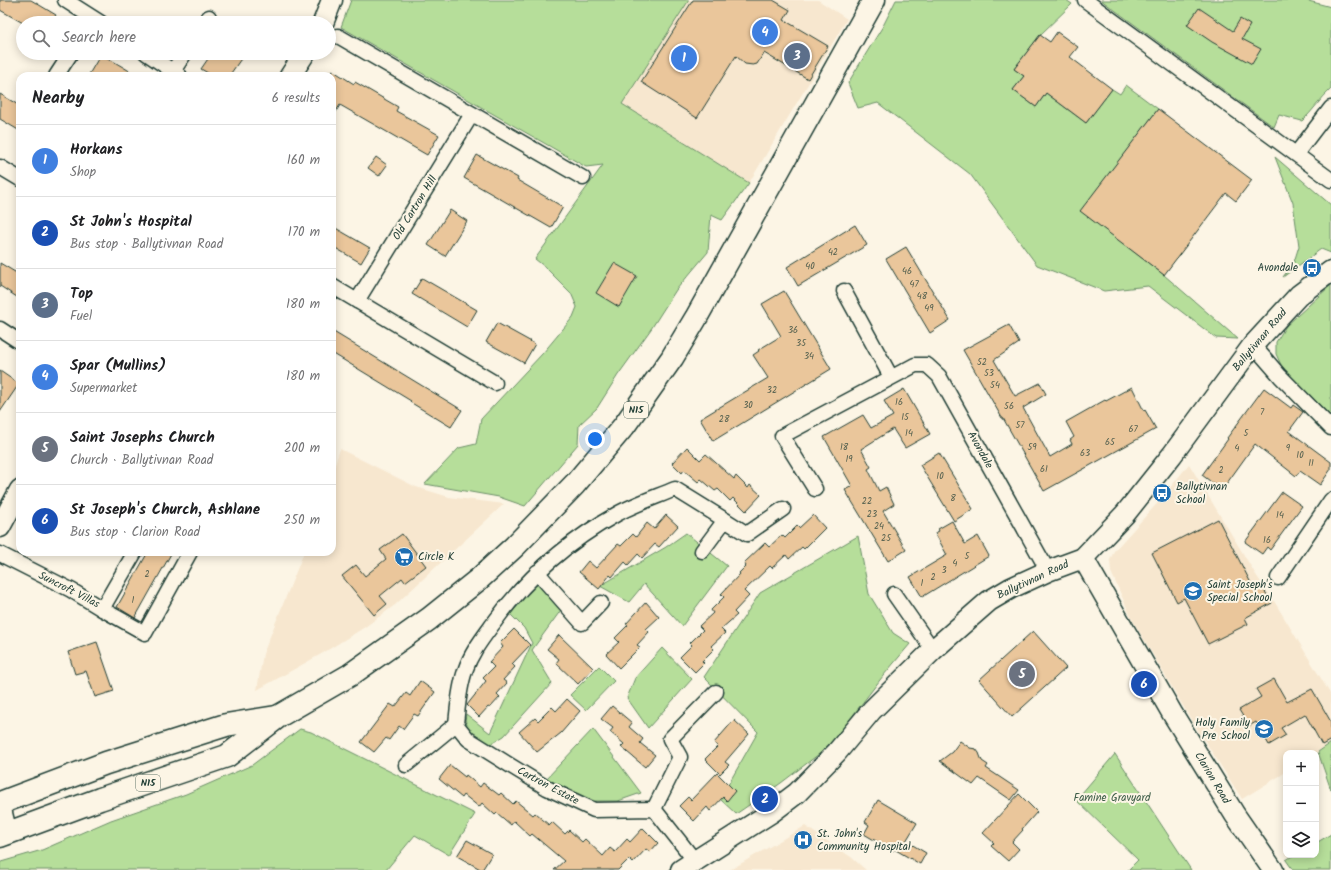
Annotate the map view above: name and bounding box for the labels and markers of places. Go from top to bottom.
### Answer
pin: 4 [752,17,778,47]
pin: 3 [784,41,810,71]
pin: 1 [671,43,697,73]
bus stop icon: Avondale [1301,257,1323,279]
place label: Avondale [1258,259,1298,277]
place label: Ballytivnan School [1176,478,1227,509]
bus stop icon: Ballytivnan School [1151,482,1173,504]
supermarket icon: Circle K [393,546,415,568]
place label: Circle K [418,548,455,566]
place label: Saint Joseph's Special School [1207,576,1273,607]
school or university icon: Saint Joseph's Special School [1182,580,1204,602]
pin: 5 [1009,659,1035,689]
pin: 6 [1131,669,1157,699]
place label: Holy Family Pre School [1195,714,1251,745]
school or university icon: Holy Family Pre School [1253,718,1275,740]
pin: 2 [752,784,778,814]
place label: St. John's Community Hospital [817,825,911,856]
hospital icon: St. John's Community Hospital [792,829,814,851]

